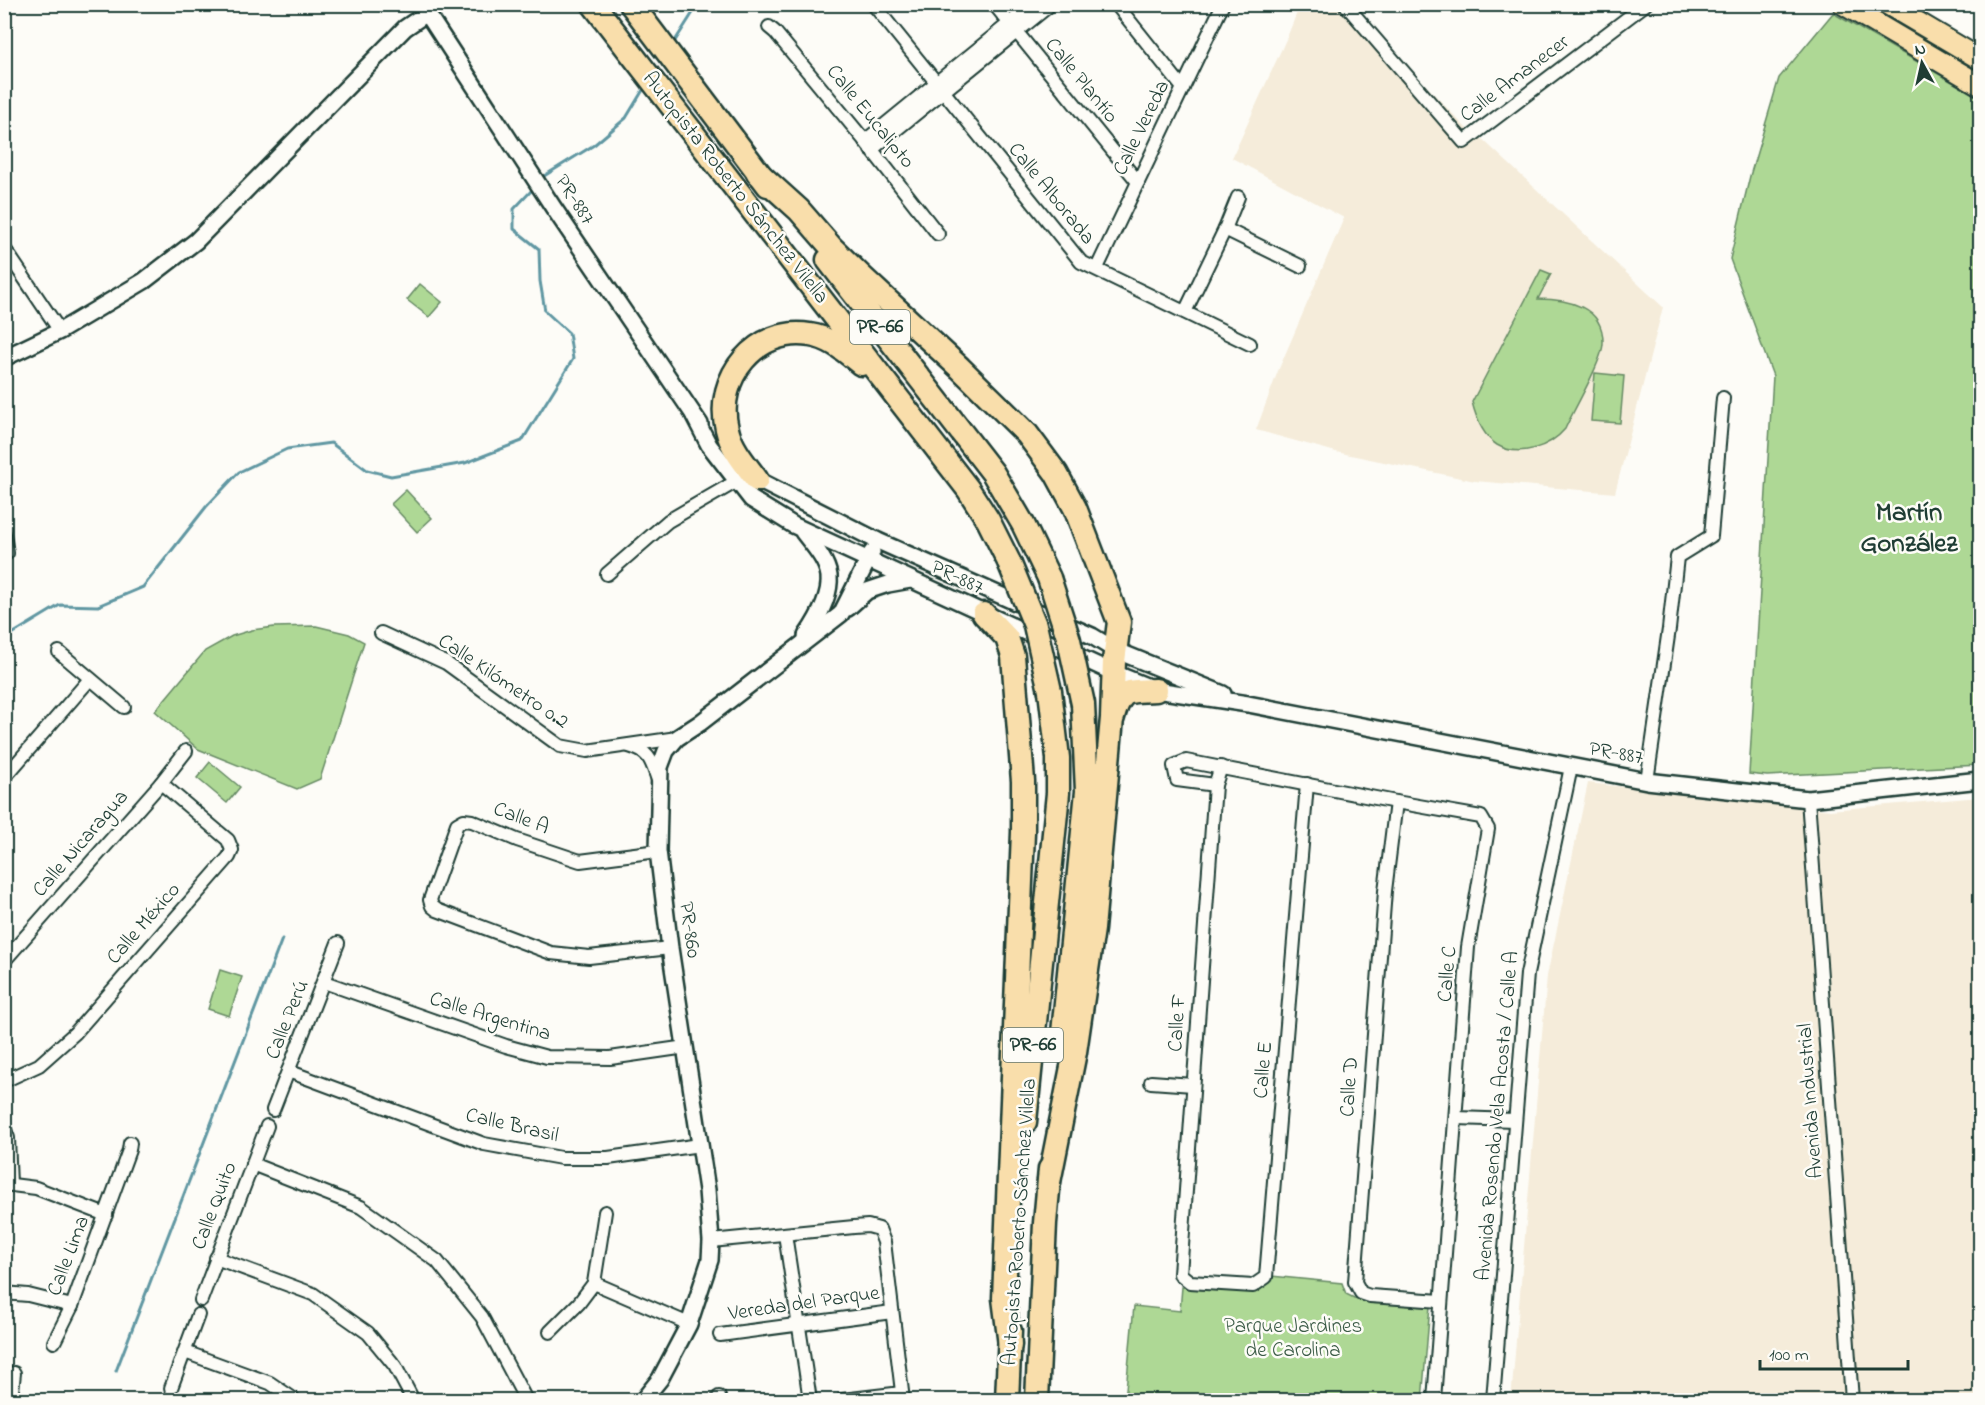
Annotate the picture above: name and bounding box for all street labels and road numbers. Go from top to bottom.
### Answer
street label: Calle Amanecer [1454,28,1576,130]
street label: Calle Plantío [1037,32,1125,130]
street label: Calle Eucalipto [818,58,922,176]
street label: Autopista Roberto Sánchez Vilella [635,65,835,311]
street label: Calle Vereda [1106,75,1178,181]
street label: Calle Alborada [1000,136,1102,252]
street label: PR-887 [546,169,602,231]
road number: PR-66 [850,310,910,344]
street label: PR-887 [926,553,988,603]
street label: Calle Kilómetro 0.2 [432,627,574,737]
street label: PR-887 [1586,734,1646,774]
street label: Calle Nicaragua [26,784,138,906]
street label: Calle A [489,795,553,843]
street label: Calle México [100,876,188,972]
street label: PR-860 [670,900,708,960]
street label: Calle C [1431,945,1465,1003]
street label: Avenida Rosendo Vela Acosta / Calle A [1469,950,1527,1282]
street label: Calle Perú [258,976,318,1064]
street label: Calle Argentina [425,984,555,1052]
street label: Calle F [1161,993,1195,1053]
street label: Avenida Industrial [1791,1022,1831,1180]
road number: PR-66 [1003,1028,1063,1062]
street label: Calle E [1247,1040,1281,1100]
street label: Calle D [1333,1056,1367,1118]
street label: Autopista Roberto Sánchez Vilella [995,1077,1045,1367]
street label: Calle Brasil [463,1101,561,1151]
street label: Calle Quito [185,1158,245,1254]
street label: Calle Lima [40,1212,98,1300]
street label: Vereda del Parque [725,1278,882,1330]

